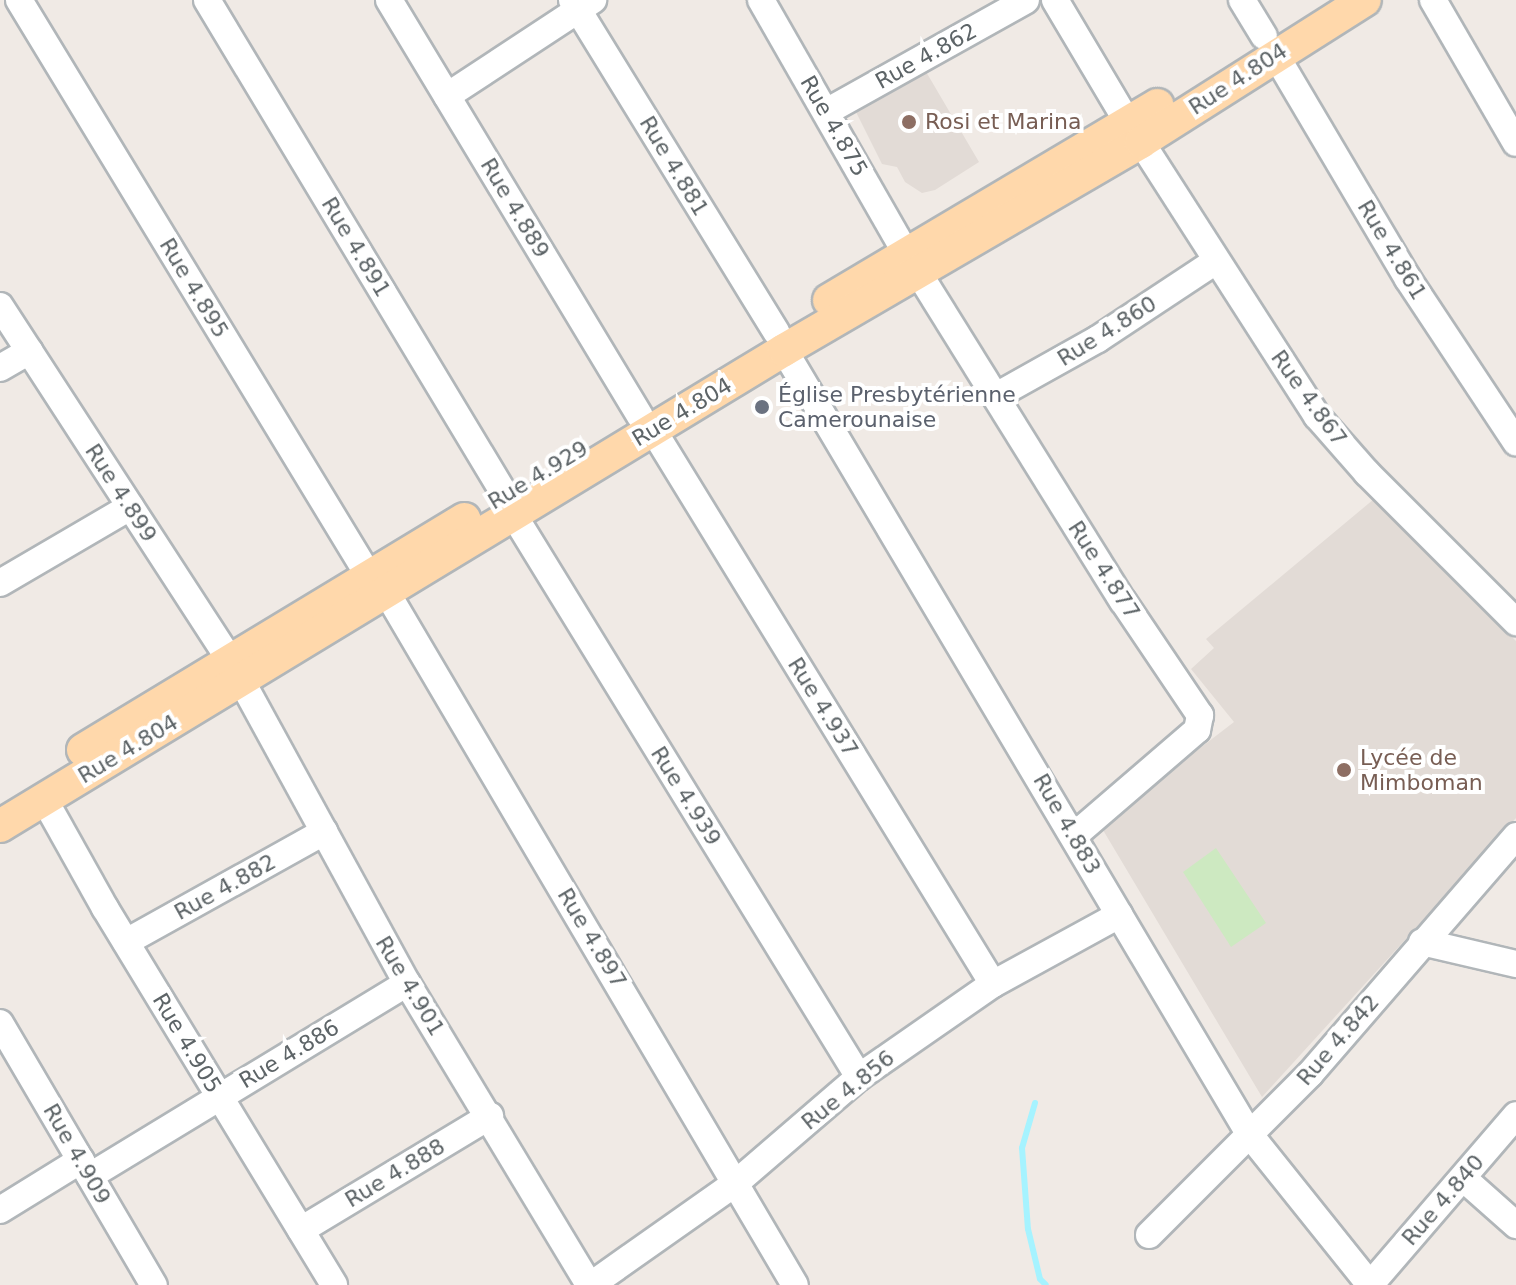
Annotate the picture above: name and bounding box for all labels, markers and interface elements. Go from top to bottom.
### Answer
street label: Rue 4.862 [871,17,981,95]
street label: Rue 4.804 [1184,37,1292,121]
street label: Rue 4.875 [795,71,873,181]
place label: Rosi et Marina [925,109,1082,135]
street label: Rue 4.881 [634,111,714,221]
marker: Rosi et Marina [900,113,918,131]
street label: Rue 4.889 [475,153,555,263]
street label: Rue 4.891 [316,192,396,302]
street label: Rue 4.861 [1352,195,1432,305]
street label: Rue 4.895 [154,233,234,343]
street label: Rue 4.860 [1053,290,1161,372]
street label: Rue 4.867 [1265,345,1353,451]
street label: Rue 4.804 [627,372,737,452]
place label: Église Presbytérienne Camerounaise [778,381,1016,432]
marker: Église Presbytérienne Camerounaise [753,398,771,416]
street label: Rue 4.929 [483,435,593,515]
street label: Rue 4.899 [79,439,163,547]
street label: Rue 4.877 [1062,516,1146,624]
street label: Rue 4.937 [782,653,864,761]
street label: Rue 4.804 [73,709,183,789]
street label: Rue 4.939 [645,742,727,850]
place label: Lycée de Mimboman [1360,744,1483,796]
marker: Lycée de Mimboman [1335,761,1353,779]
street label: Rue 4.883 [1028,769,1106,879]
street label: Rue 4.882 [170,848,280,926]
street label: Rue 4.897 [552,883,632,993]
street label: Rue 4.901 [370,931,450,1041]
street label: Rue 4.905 [147,988,227,1098]
street label: Rue 4.842 [1291,989,1385,1091]
street label: Rue 4.886 [234,1014,344,1094]
street label: Rue 4.856 [796,1045,900,1135]
street label: Rue 4.909 [38,1099,116,1209]
street label: Rue 4.888 [340,1133,450,1213]
street label: Rue 4.840 [1396,1149,1490,1251]

